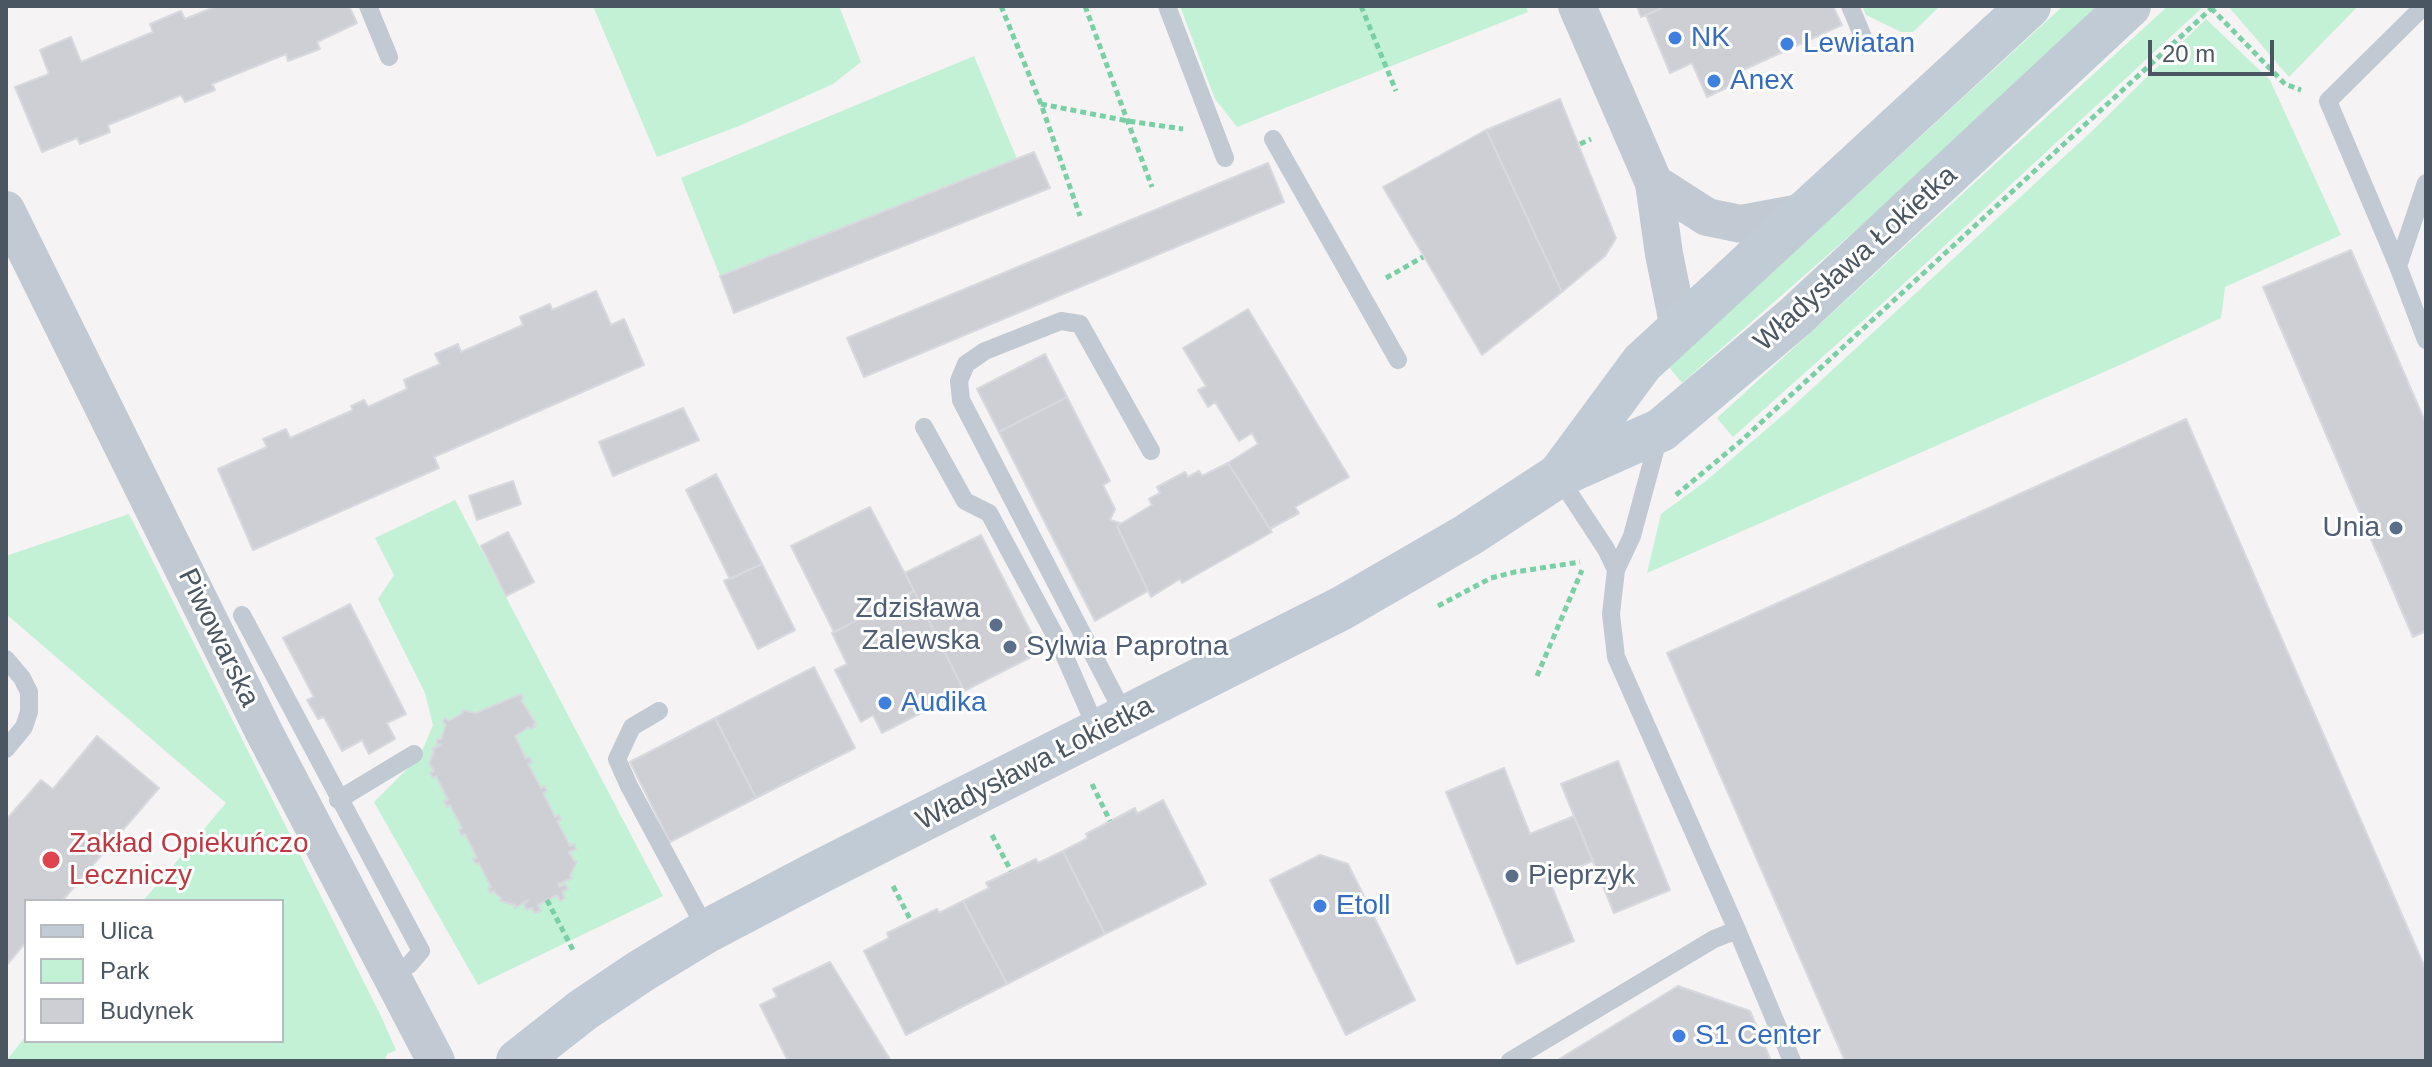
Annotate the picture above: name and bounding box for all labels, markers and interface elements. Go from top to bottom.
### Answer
place label: NK [1691,21,1730,55]
scale bar [2152,24,2278,74]
place label: Lewiatan [1803,27,1915,61]
marker: NK [1666,29,1684,47]
marker: Lewiatan [1778,35,1796,53]
text: 20 m [2162,40,2215,67]
place label: Anex [1730,64,1794,98]
marker: Anex [1705,72,1723,90]
street label: Władysława Łokietka [1748,159,1964,359]
place label: Unia [2322,511,2380,545]
marker: Unia [2387,519,2405,537]
street label: Piwowarska [170,564,266,712]
place label: Zdzisława Zalewska [856,592,980,658]
marker: Zdzisława Zalewska [987,616,1005,634]
place label: Sylwia Paprotna [1026,630,1228,664]
marker: Sylwia Paprotna [1001,638,1019,656]
place label: Audika [901,686,987,720]
street label: Władysława Łokietka [911,690,1159,838]
marker: Audika [876,694,894,712]
place label: Zakład Opiekuńczo Leczniczy [69,827,309,893]
marker: Zakład Opiekuńczo Leczniczy [40,849,62,871]
place label: Pieprzyk [1528,859,1635,893]
marker: Pieprzyk [1503,867,1521,885]
place label: Etoll [1336,889,1390,923]
marker: Etoll [1311,897,1329,915]
legend [24,899,284,1043]
text: Ulica [100,917,153,944]
text: Park [100,957,149,984]
text: Budynek [100,997,193,1024]
place label: S1 Center [1695,1019,1821,1053]
marker: S1 Center [1670,1027,1688,1045]

